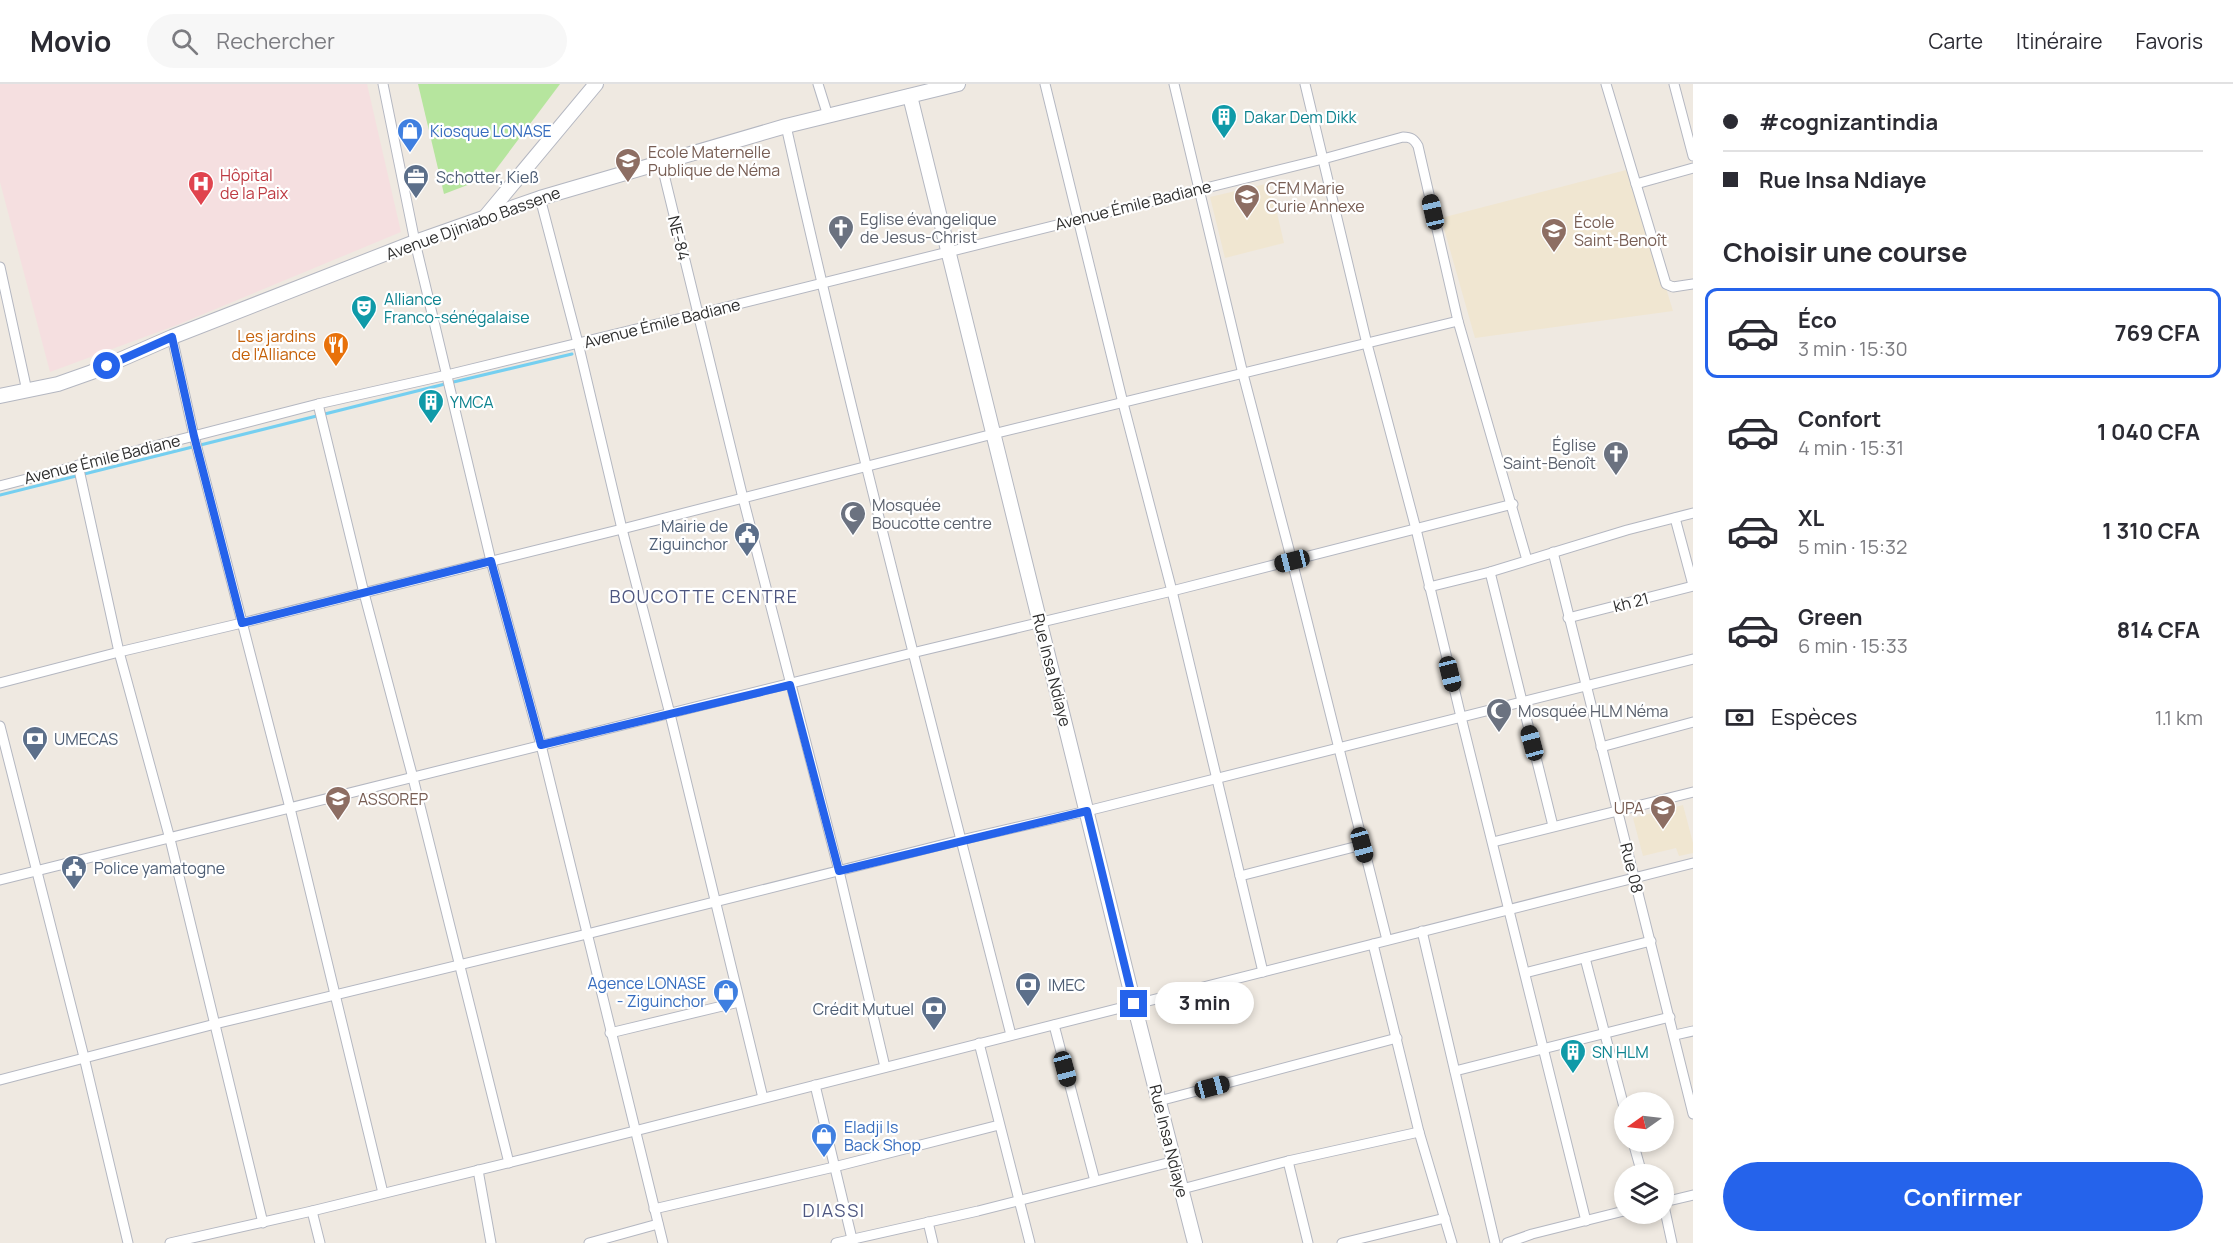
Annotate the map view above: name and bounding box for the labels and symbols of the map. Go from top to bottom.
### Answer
building icon: Dakar Dem Dikk [1209,102,1239,140]
place label: Dakar Dem Dikk [1244,106,1357,128]
shop icon: Kiosque LONASE [395,116,425,154]
place label: Kiosque LONASE [430,120,552,142]
place label: Ecole Maternelle Publique de Néma [648,141,780,181]
school or university icon: Ecole Maternelle Publique de Néma [613,146,643,184]
office icon: Schotter, Kieß [401,162,431,200]
place label: Hôpital de la Paix [220,164,289,204]
place label: Schotter, Kieß [436,166,539,188]
hospital icon: Hôpital de la Paix [186,169,216,207]
street label: Avenue Émile Badiane [1053,175,1213,235]
place label: CEM Marie Curie Annexe [1266,177,1365,217]
street label: Avenue Djiniabo Bassene [383,181,563,265]
school or university icon: CEM Marie Curie Annexe [1232,182,1262,220]
car [1420,192,1446,232]
place label: Eglise évangelique de Jesus-Christ [860,208,997,248]
place label: École Saint-Benoît [1574,211,1667,251]
street label: NE-84 [663,213,695,263]
church icon: Eglise évangelique de Jesus-Christ [826,213,856,251]
school or university icon: École Saint-Benoît [1539,216,1569,254]
place label: Alliance Franco-sénégalaise [384,288,529,328]
theatre icon: Alliance Franco-sénégalaise [349,293,379,331]
street label: Avenue Émile Badiane [582,293,742,353]
place label: Les jardins de l'Alliance [232,325,316,365]
restaurant icon: Les jardins de l'Alliance [321,330,351,368]
route start [93,352,120,379]
building icon: YMCA [416,387,446,425]
place label: YMCA [450,391,494,413]
street label: Avenue Émile Badiane [22,429,182,489]
place label: Église Saint-Benoît [1503,434,1596,474]
church icon: Église Saint-Benoît [1601,439,1631,477]
place label: Mosquée Boucotte centre [872,494,992,534]
mosque icon: Mosquée Boucotte centre [838,499,868,537]
place label: Mairie de Ziguinchor [649,515,728,555]
public building icon: Mairie de Ziguinchor [732,520,762,558]
car [1272,548,1312,574]
district label: BOUCOTTE CENTRE [610,584,798,608]
street label: kh 21 [1611,587,1651,617]
street label: Rue Insa Ndiaye [1027,611,1077,729]
car [1437,654,1463,694]
mosque icon: Mosquée HLM Néma [1484,696,1514,734]
place label: Mosquée HLM Néma [1518,700,1668,722]
car [1519,723,1545,763]
bank icon: UMECAS [20,724,50,762]
place label: UMECAS [54,728,118,750]
school or university icon: ASSOREP [323,784,353,822]
place label: ASSOREP [358,788,429,810]
school or university icon: UPA [1648,793,1678,831]
place label: UPA [1614,797,1644,819]
car [1349,825,1375,865]
street label: Rue 08 [1615,840,1649,896]
public building icon: Police yamatogne [59,853,89,891]
place label: Police yamatogne [94,857,225,879]
bank icon: IMEC [1013,970,1043,1008]
place label: Agence LONASE - Ziguinchor [587,972,706,1012]
place label: IMEC [1048,974,1085,996]
shop icon: Agence LONASE - Ziguinchor [711,977,741,1015]
callout: 3 min [1155,983,1254,1025]
route end [1120,990,1147,1017]
bank icon: Crédit Mutuel [919,994,949,1032]
place label: Crédit Mutuel [813,998,914,1020]
building icon: SN HLM [1558,1037,1588,1075]
place label: SN HLM [1592,1041,1649,1063]
car [1052,1049,1078,1089]
car [1192,1074,1232,1100]
street label: Rue Insa Ndiaye [1144,1082,1194,1200]
north arrow [1614,1092,1674,1152]
place label: Eladji Is Back Shop [844,1116,921,1156]
shop icon: Eladji Is Back Shop [809,1121,839,1159]
district label: DIASSI [802,1198,866,1222]

